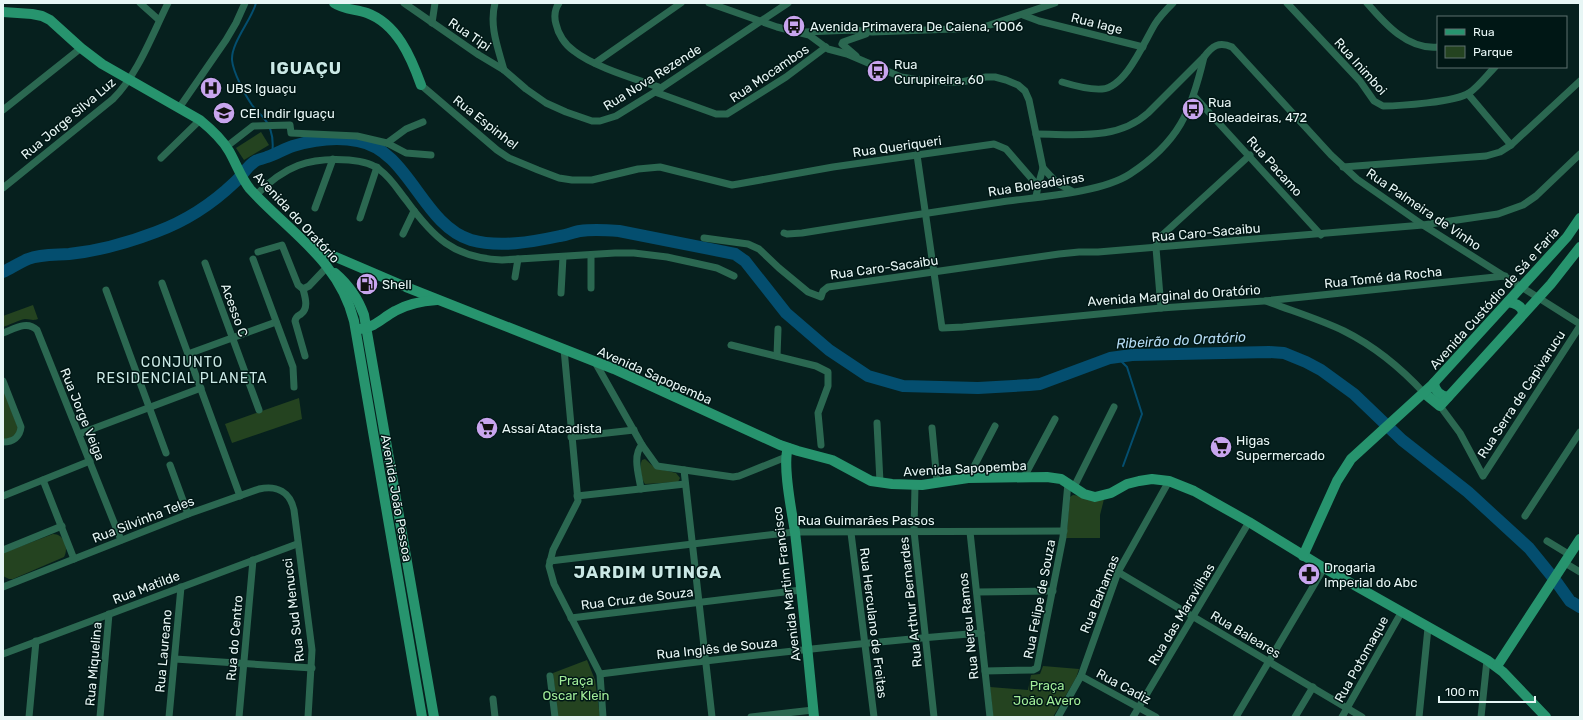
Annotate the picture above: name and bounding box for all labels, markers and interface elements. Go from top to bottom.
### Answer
street label: Rua Iage [1069,10,1124,38]
bus stop icon: Avenida Primavera De Caiena, 1006 [781,13,807,39]
street label: Rua Tipi [446,15,494,54]
legend [1437,16,1567,68]
place label: Avenida Primavera De Caiena, 1006 [810,19,1023,34]
text: Rua [1473,25,1495,39]
street label: Rua Inimboi [1331,35,1390,98]
street label: Rua Nova Rezende [601,41,704,114]
street label: Rua Mocambos [727,41,812,105]
text: Parque [1473,45,1513,59]
place label: Rua Curupireira, 60 [894,57,984,87]
district label: IGUAÇU [270,58,342,78]
bus stop icon: Rua Curupireira, 60 [865,58,891,84]
street label: Rua Jorge Silva Luz [18,74,120,163]
hospital icon: UBS Iguaçu [198,75,224,101]
place label: UBS Iguaçu [226,81,296,97]
street label: Rua Espinhel [450,92,521,152]
place label: Rua Boleadeiras, 472 [1208,95,1307,125]
bus stop icon: Rua Boleadeiras, 472 [1180,96,1206,122]
school or university icon: CEI Indir Iguaçu [211,100,237,126]
place label: CEI Indir Iguaçu [240,106,335,122]
street label: Rua Queriqueri [852,133,942,160]
street label: Rua Pacamo [1244,133,1305,199]
street label: Rua Palmeira de Vinho [1364,165,1484,253]
street label: Avenida do Oratório [251,169,343,266]
street label: Rua Boleadeiras [987,169,1086,200]
street label: Rua Caro-Sacaibu [1151,220,1261,245]
street label: Avenida Custódio de Sá e Faria [1427,224,1562,372]
street label: Rua Caro-Sacaibu [829,252,939,283]
street label: Rua Tomé da Rocha [1323,264,1443,291]
fuel station icon: Shell [354,271,380,297]
place label: Shell [382,277,412,292]
street label: Acesso C [218,281,251,339]
street label: Avenida Marginal do Oratório [1087,282,1261,310]
street label: Rua Serra de Capivarucu [1475,328,1568,461]
water label: Ribeirão do Oratório [1116,329,1246,352]
street label: Avenida Sapopemba [595,343,714,407]
district label: CONJUNTO RESIDENCIAL PLANETA [96,354,268,387]
street label: Rua Jorge Veiga [56,366,108,463]
supermarket icon: Assaí Atacadista [474,415,500,441]
place label: Assaí Atacadista [502,421,602,436]
street label: Avenida João Pessoa [378,433,415,563]
place label: Higas Supermercado [1236,433,1325,463]
supermarket icon: Higas Supermercado [1208,434,1234,460]
street label: Avenida Sapopemba [903,458,1027,479]
street label: Rua Silvinha Teles [90,493,197,546]
street label: Avenida Martim Francisco [770,506,803,662]
street label: Rua Guimarães Passos [797,513,935,528]
street label: Rua Arthur Bernardes [896,536,925,668]
street label: Rua Felipe de Souza [1021,538,1058,660]
street label: Rua Herculano de Freitas [857,547,890,700]
street label: Rua Bahamas [1077,553,1122,635]
street label: Rua Sud Menucci [280,557,307,663]
street label: Rua das Maravilhas [1145,560,1218,668]
place label: Drogaria Imperial do Abc [1324,560,1417,590]
pharmacy icon: Drogaria Imperial do Abc [1296,561,1322,587]
district label: JARDIM UTINGA [574,562,722,582]
street label: Rua Matilde [111,568,182,607]
street label: Rua Nereu Ramos [955,571,982,680]
street label: Rua Cruz de Souza [580,584,694,613]
street label: Rua do Centro [223,594,246,682]
street label: Rua Baleares [1208,608,1284,661]
street label: Rua Laureano [152,609,175,693]
street label: Rua Potomaque [1331,613,1391,705]
street label: Rua Miquelina [82,621,105,707]
street label: Rua Inglês de Souza [656,635,778,663]
street label: Rua Cadiz [1094,666,1154,707]
park label: Praça Oscar Klein [543,673,609,703]
park label: Praça João Avero [1013,678,1081,708]
scale bar [1439,678,1535,704]
text: 100 m [1445,685,1479,699]

